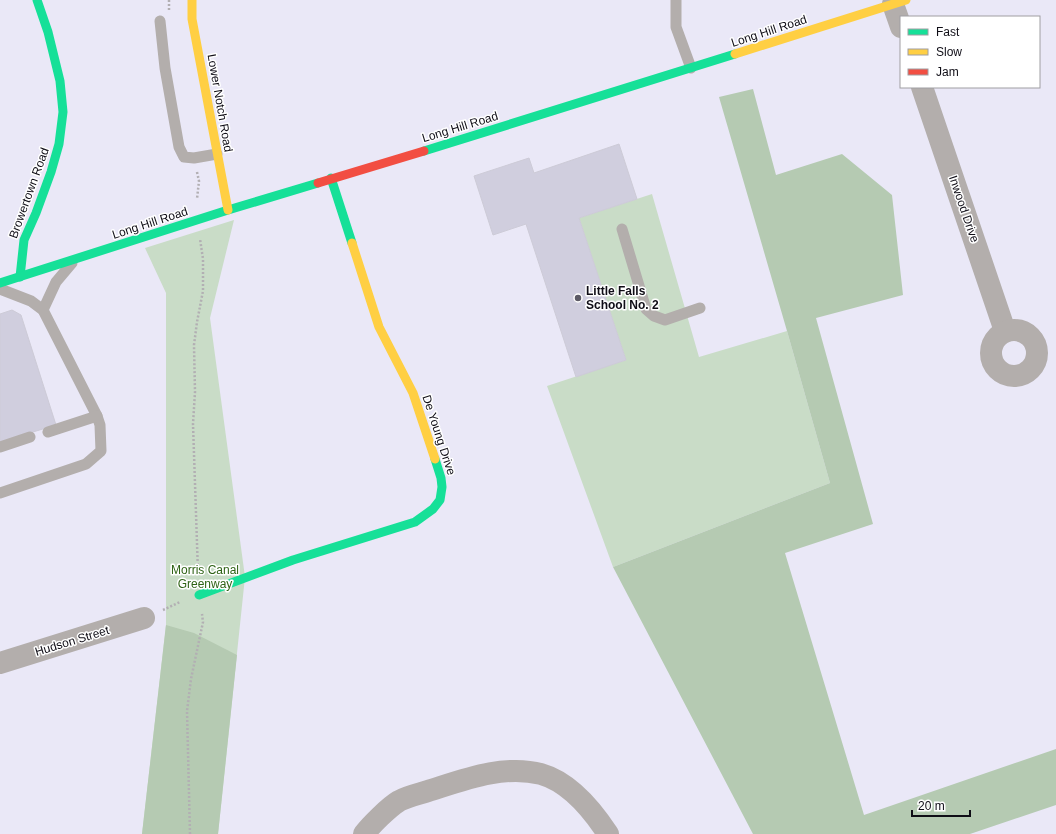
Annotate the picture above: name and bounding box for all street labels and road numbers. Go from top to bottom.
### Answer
street label: Long Hill Road [729,12,809,50]
street label: Lower Notch Road [204,53,236,153]
street label: Long Hill Road [420,109,500,145]
street label: Browertown Road [6,146,52,240]
street label: Inwood Drive [946,174,982,245]
street label: Long Hill Road [110,204,190,242]
street label: De Young Drive [419,393,459,477]
street label: Hudson Street [33,623,111,659]

